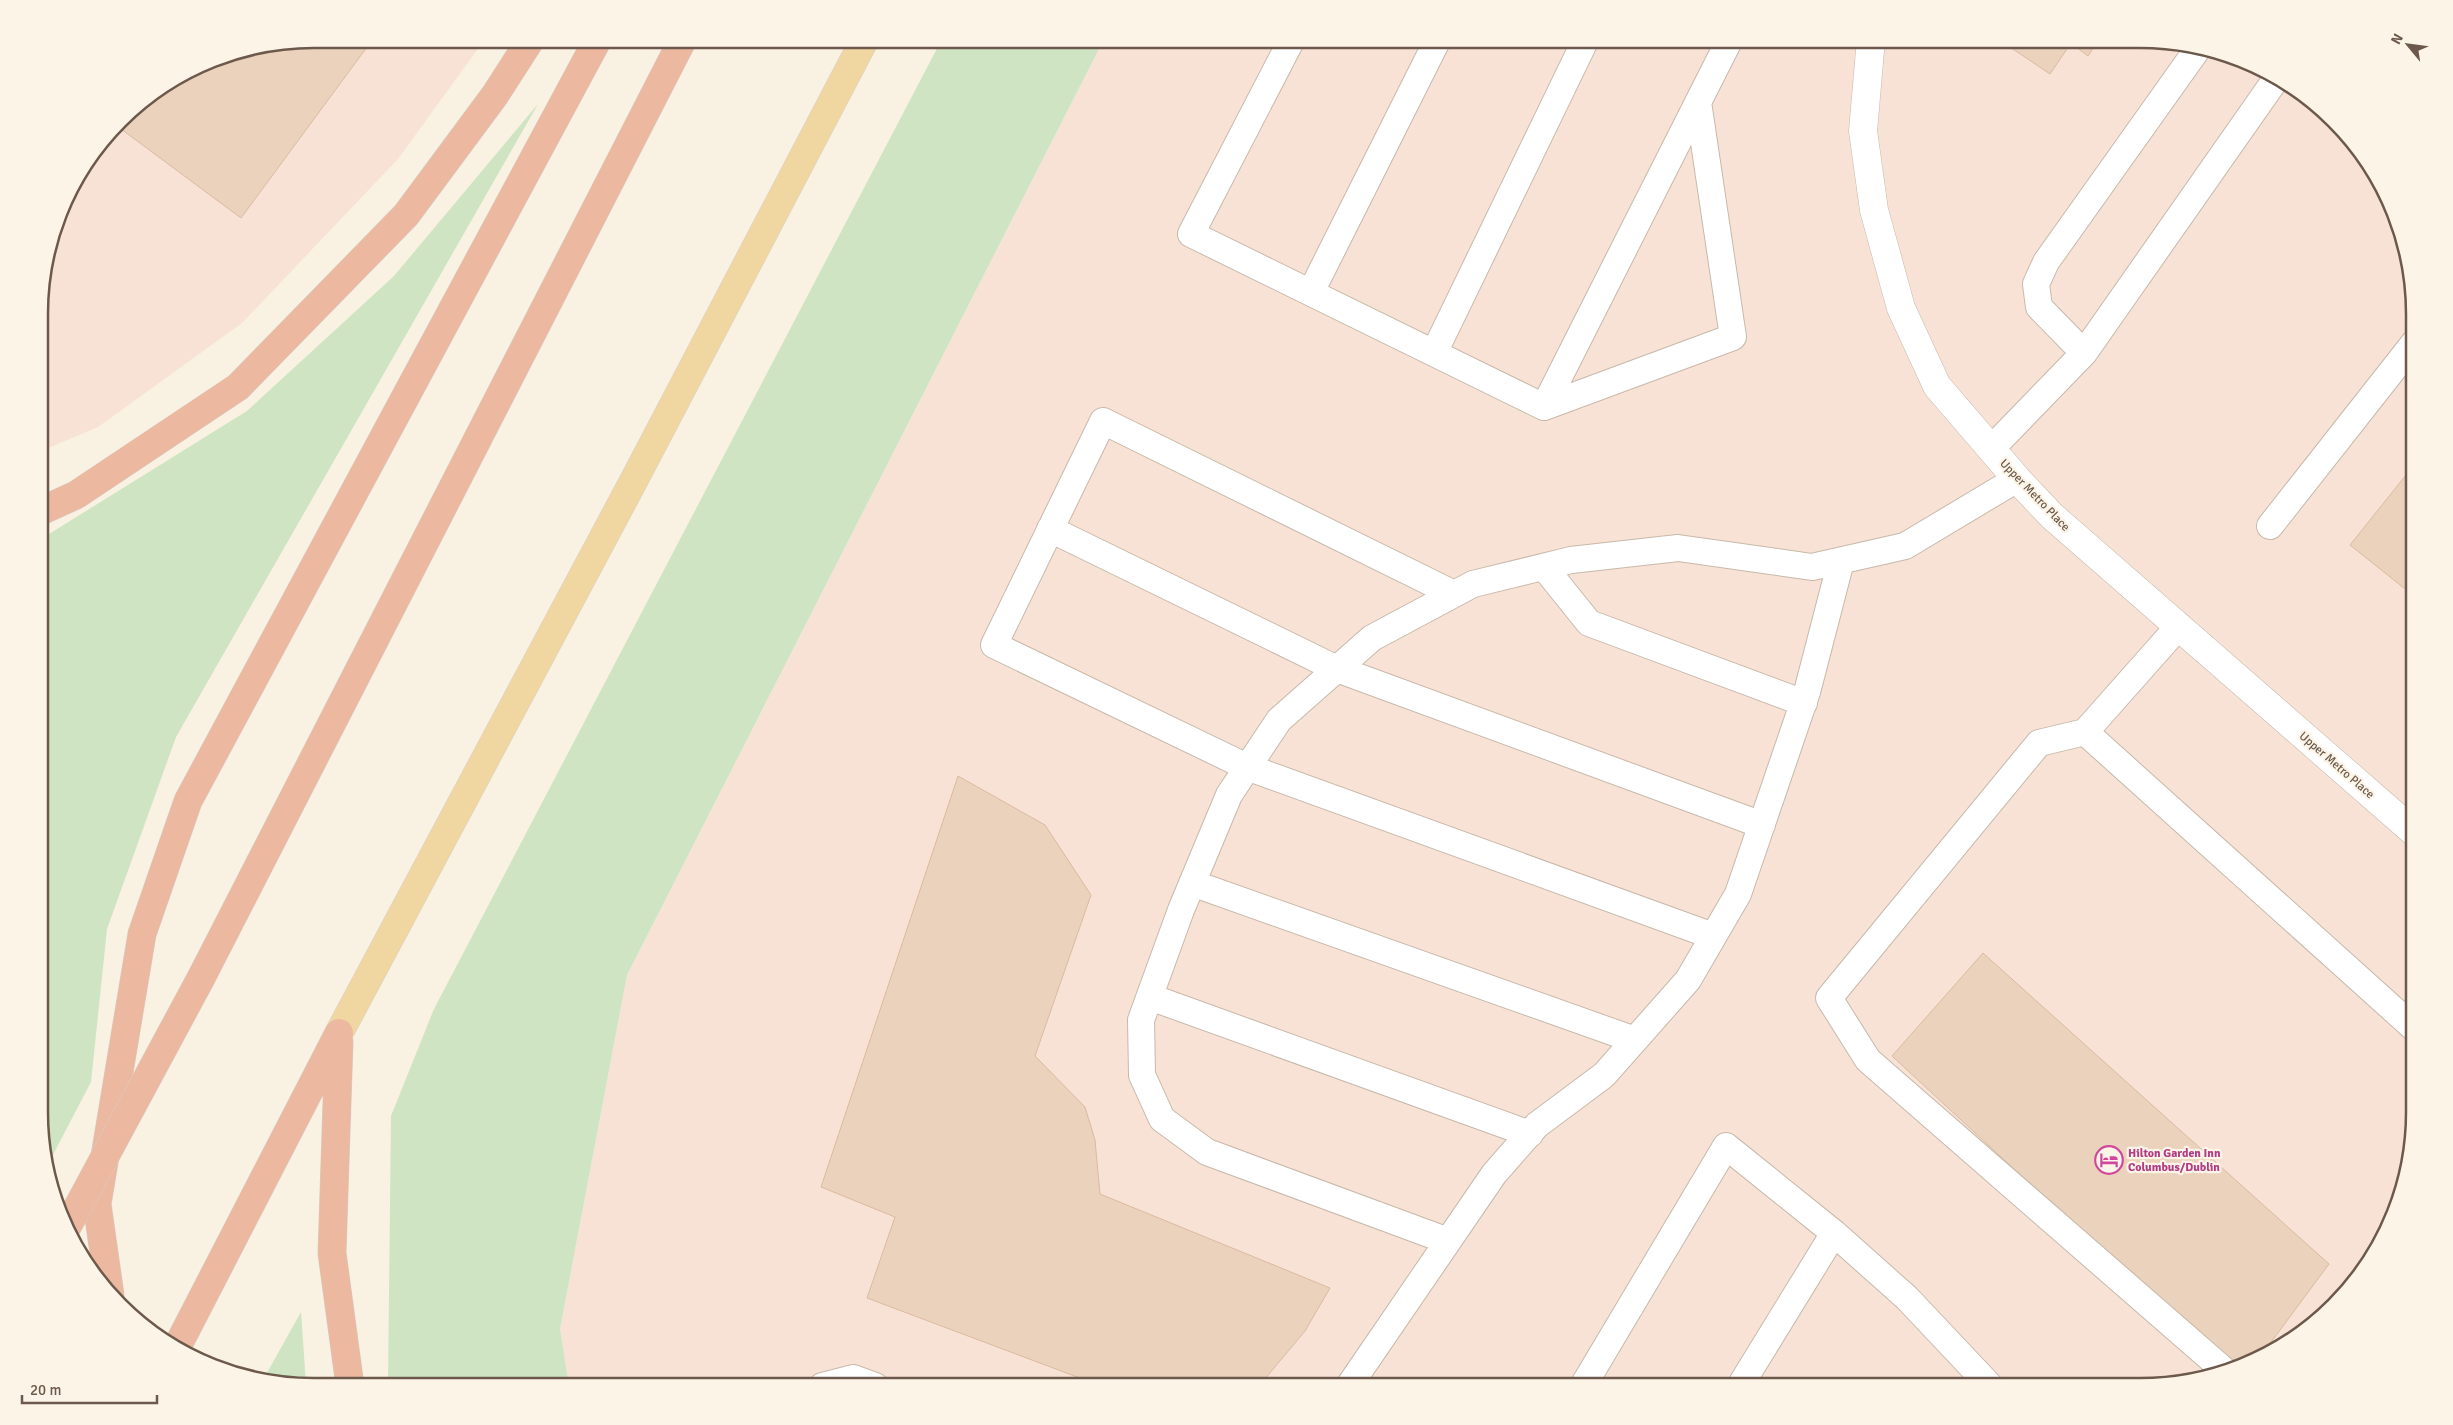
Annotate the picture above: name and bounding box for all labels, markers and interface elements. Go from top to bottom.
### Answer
north arrow [2383,20,2433,70]
text: N [2387,31,2407,47]
street label: Upper Metro Place [1996,456,2073,535]
street label: Upper Metro Place [2296,729,2377,802]
hotel icon: Hilton Garden Inn Columbus/Dublin [2094,1145,2124,1175]
place label: Hilton Garden Inn Columbus/Dublin [2128,1146,2221,1175]
scale bar [22,1372,158,1404]
text: 20 m [30,1381,61,1399]

